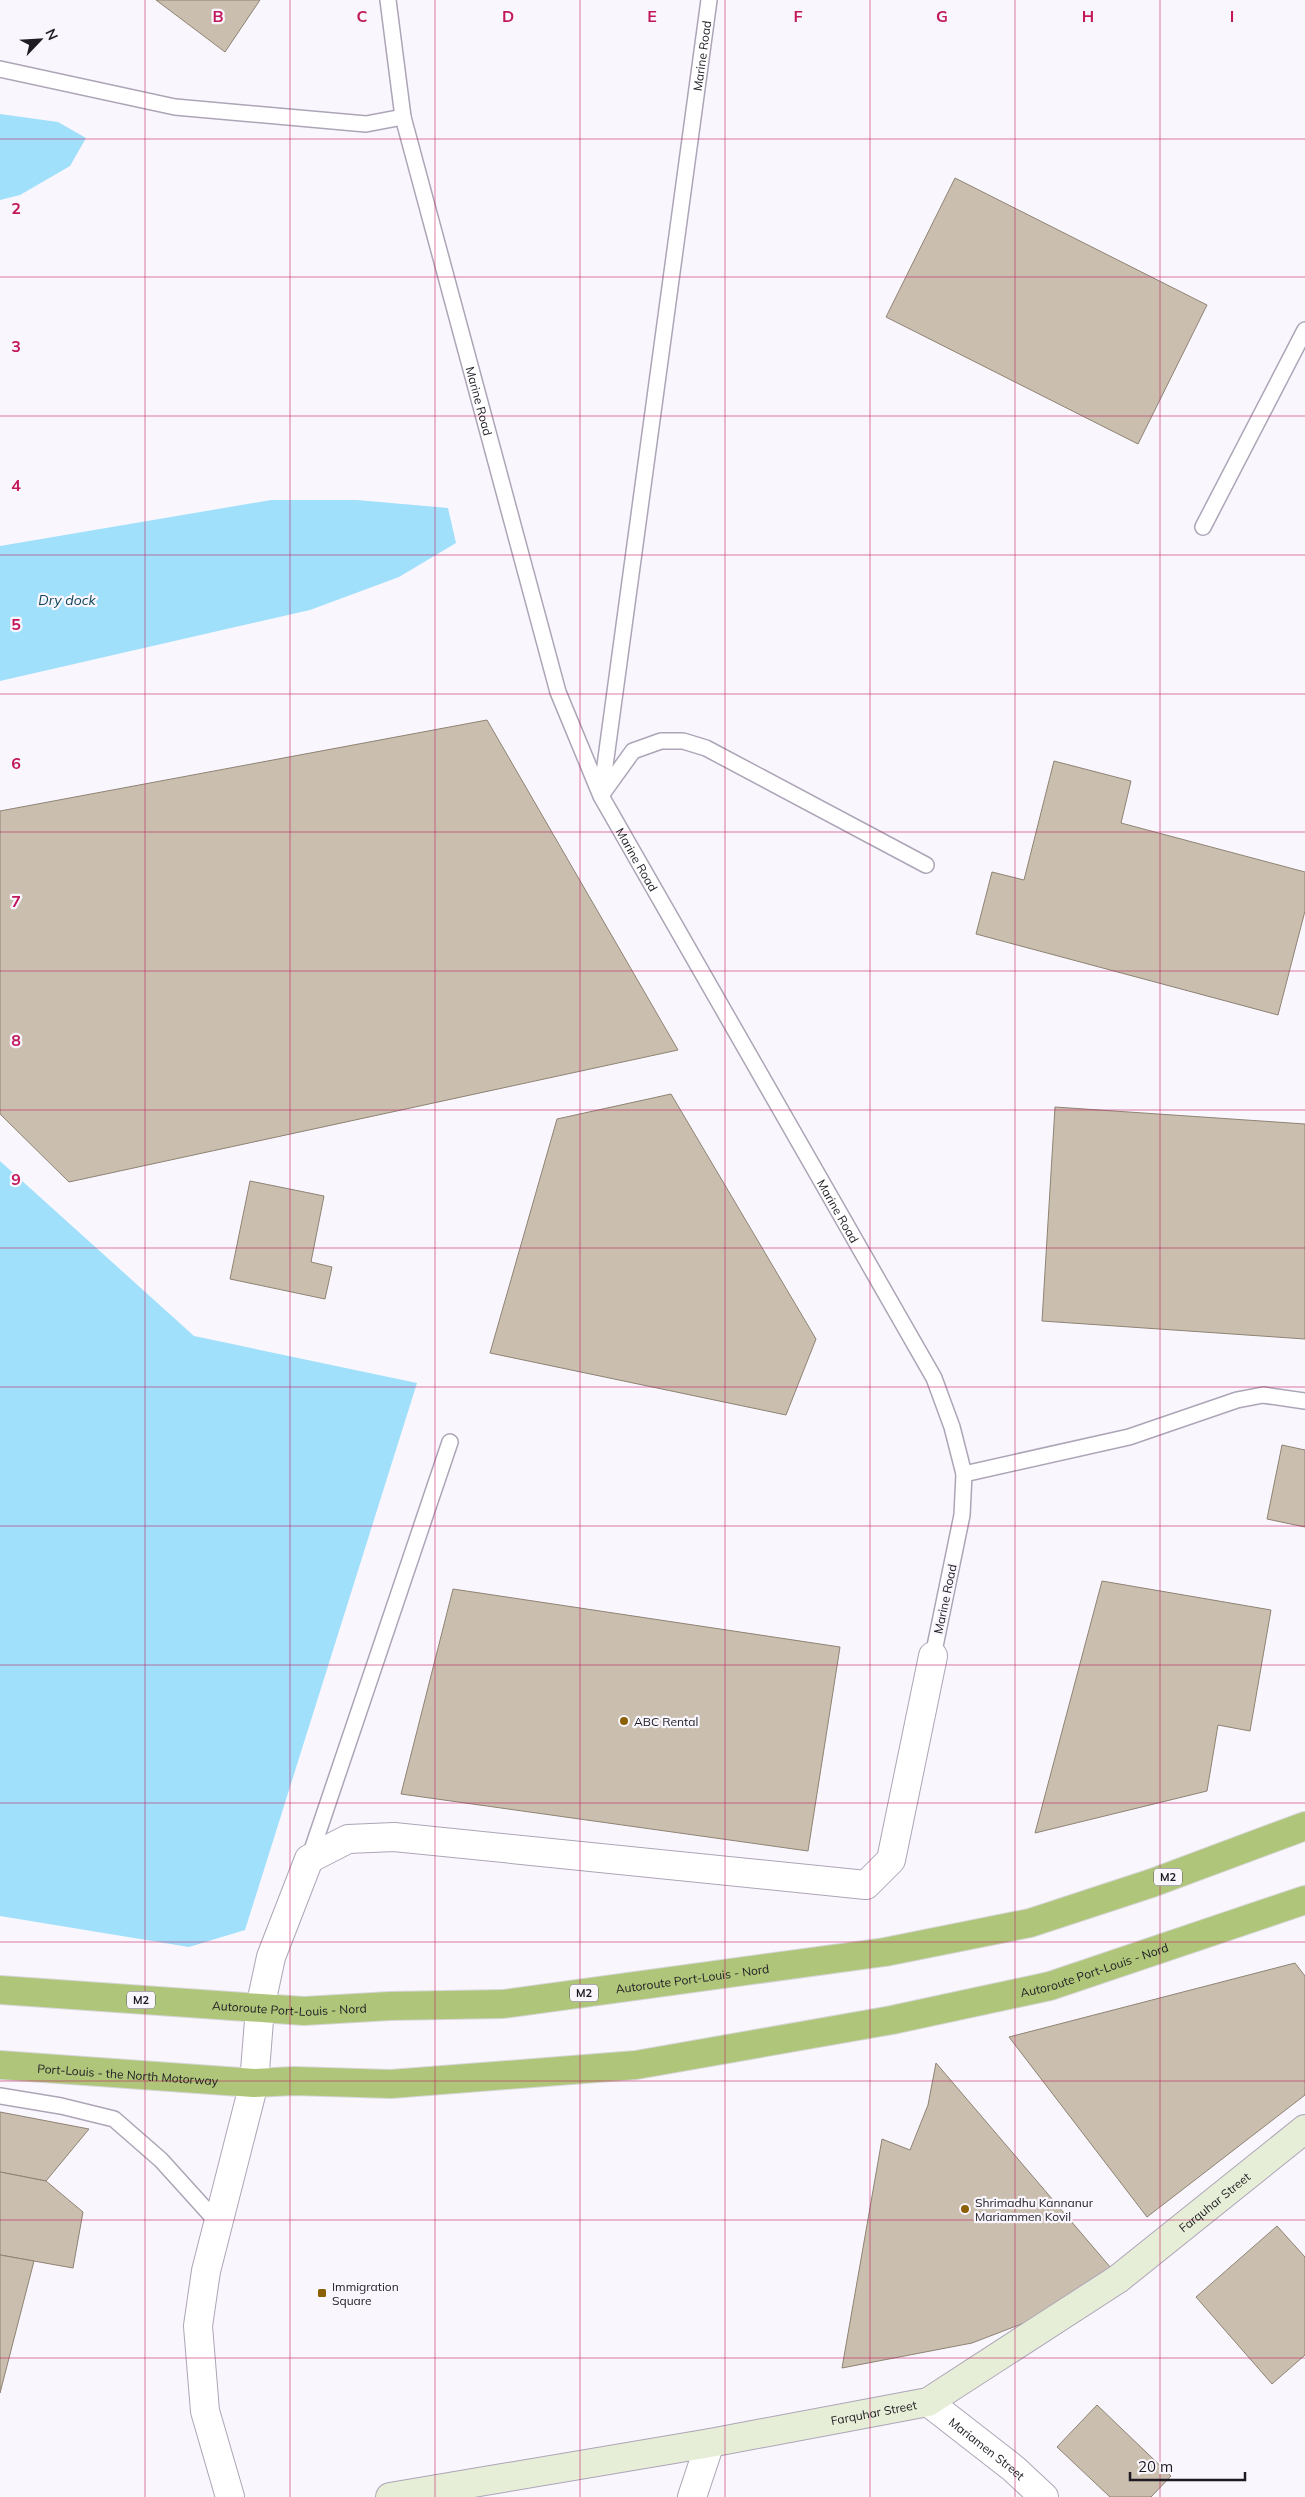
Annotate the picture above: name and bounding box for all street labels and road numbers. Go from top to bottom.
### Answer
street label: Marine Road [689,20,714,92]
street label: Marine Road [463,365,496,437]
street label: Marine Road [613,825,661,894]
street label: Marine Road [814,1176,862,1245]
street label: Marine Road [930,1563,960,1635]
road number: M2 [1154,1868,1182,1885]
street label: Autoroute Port-Louis - Nord [1019,1939,1170,2000]
street label: Autoroute Port-Louis - Nord [615,1960,770,1996]
road number: M2 [570,1985,598,2002]
road number: M2 [127,1992,155,2008]
street label: Autoroute Port-Louis - Nord [212,1997,367,2019]
street label: Port-Louis - the North Motorway [37,2060,219,2088]
street label: Farquhar Street [1176,2169,1253,2235]
street label: Farquhar Street [829,2397,918,2428]
street label: Mariamen Street [946,2414,1028,2483]

